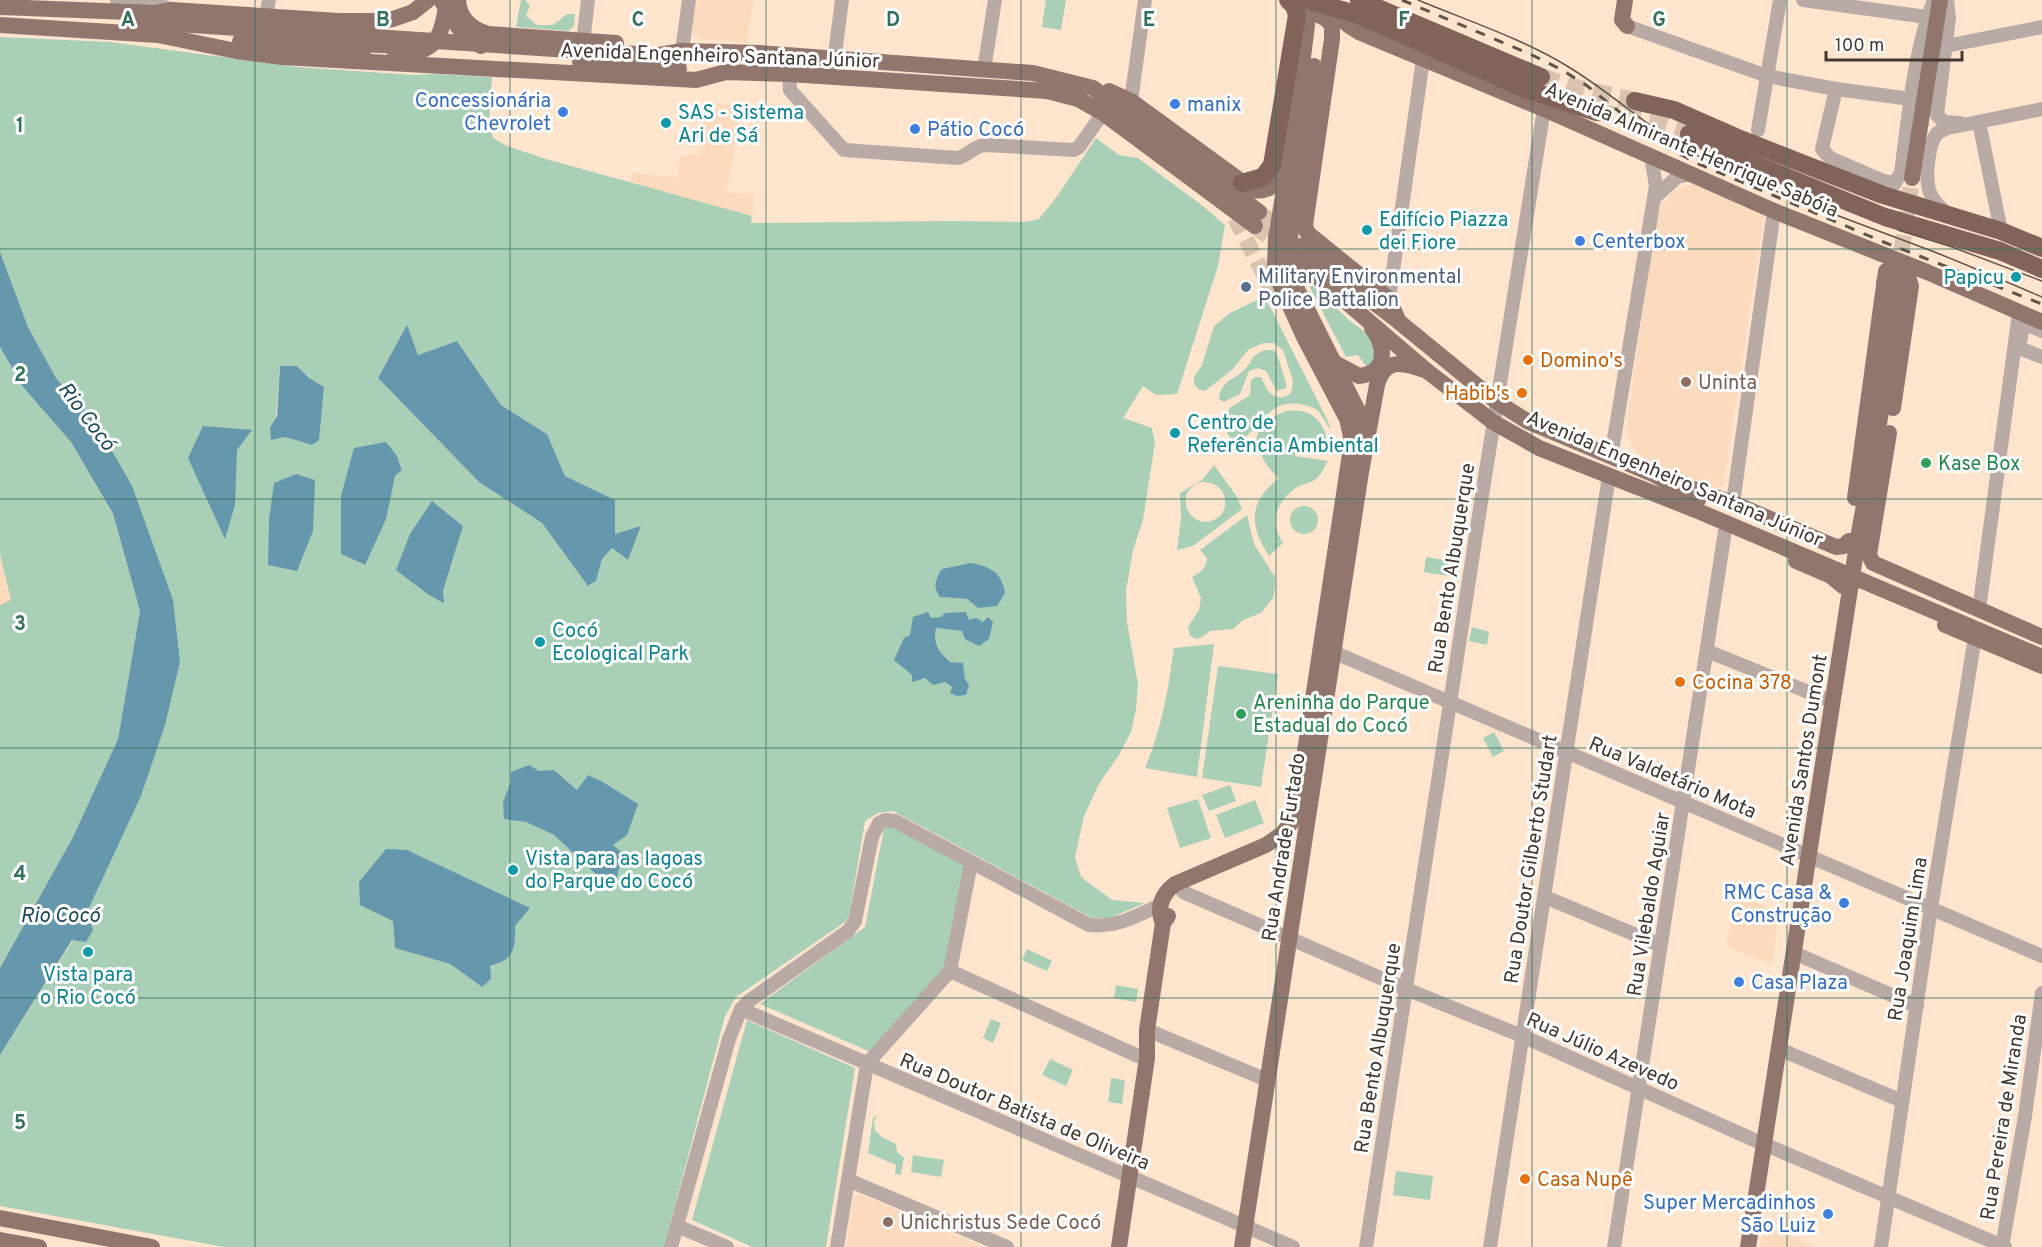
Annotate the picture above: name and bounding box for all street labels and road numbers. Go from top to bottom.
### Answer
street label: Avenida Engenheiro Santana Júnior [560,38,880,76]
street label: Avenida Almirante Henrique Sabóia [1540,77,1842,225]
street label: Avenida Engenheiro Santana Júnior [1522,405,1827,554]
street label: Rua Bento Albuquerque [1424,461,1482,675]
street label: Avenida Santos Dumont [1775,652,1835,868]
street label: Rua Valdetário Mota [1584,732,1760,826]
street label: Rua Doutor Gilberto Studart [1499,733,1565,986]
street label: Rua Andrade Furtado [1257,751,1313,944]
street label: Rua Vilebaldo Aguiar [1623,810,1677,998]
street label: Rua Joaquim Lima [1883,855,1935,1023]
street label: Rua Bento Albuquerque [1350,941,1408,1155]
street label: Rua Júlio Azevedo [1522,1007,1683,1098]
street label: Rua Pereira de Miranda [1976,1012,2034,1222]
street label: Rua Doutor Batista de Oliveira [895,1048,1153,1177]

